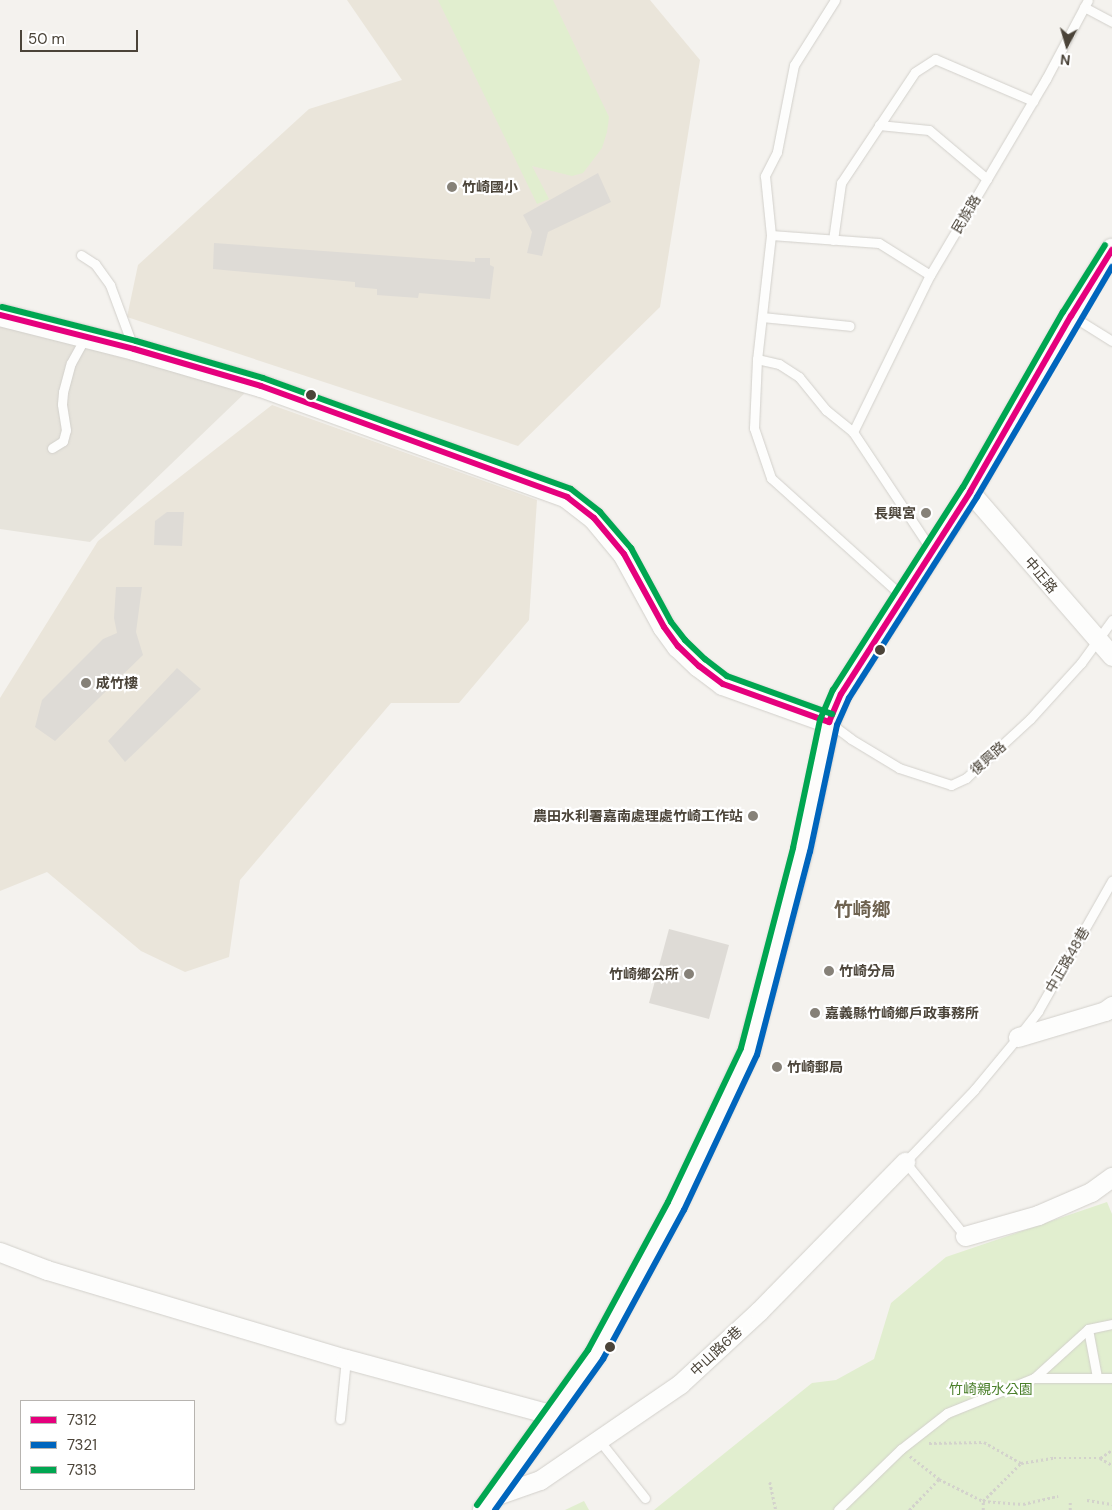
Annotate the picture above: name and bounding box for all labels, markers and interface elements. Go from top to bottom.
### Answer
scale bar [22,20,140,52]
north arrow [1042,20,1092,70]
text: 50 m [28,29,65,49]
text: N [1059,50,1071,69]
place label: 竹崎國小 [462,179,518,195]
marker: 竹崎國小 [446,181,458,193]
street label: 民族路 [948,192,984,236]
unlabelled marker [306,390,316,400]
place label: 長興宮 [874,505,916,521]
marker: 長興宮 [920,507,932,519]
street label: 中正路 [1021,554,1061,596]
unlabelled marker [875,645,885,655]
place label: 成竹樓 [96,675,138,691]
marker: 成竹樓 [80,677,92,689]
street label: 復興路 [967,738,1009,778]
place label: 農田水利署嘉南處理處竹崎工作站 [533,808,743,824]
marker: 農田水利署嘉南處理處竹崎工作站 [747,810,759,822]
district label: 竹崎鄉 [834,899,890,921]
street label: 中正路48巷 [1041,924,1093,996]
place label: 竹崎分局 [839,963,895,979]
marker: 竹崎分局 [823,965,835,977]
place label: 竹崎鄉公所 [609,966,679,982]
marker: 竹崎鄉公所 [683,968,695,980]
place label: 嘉義縣竹崎鄉戶政事務所 [825,1005,979,1021]
marker: 嘉義縣竹崎鄉戶政事務所 [809,1007,821,1019]
place label: 竹崎郵局 [787,1059,843,1075]
marker: 竹崎郵局 [771,1061,783,1073]
street label: 中山路6巷 [687,1323,745,1379]
unlabelled marker [605,1342,615,1352]
park label: 竹崎親水公園 [949,1381,1033,1397]
legend [20,1400,195,1490]
text: 7312 [67,1410,97,1430]
text: 7321 [67,1435,97,1455]
text: 7313 [67,1460,97,1480]

